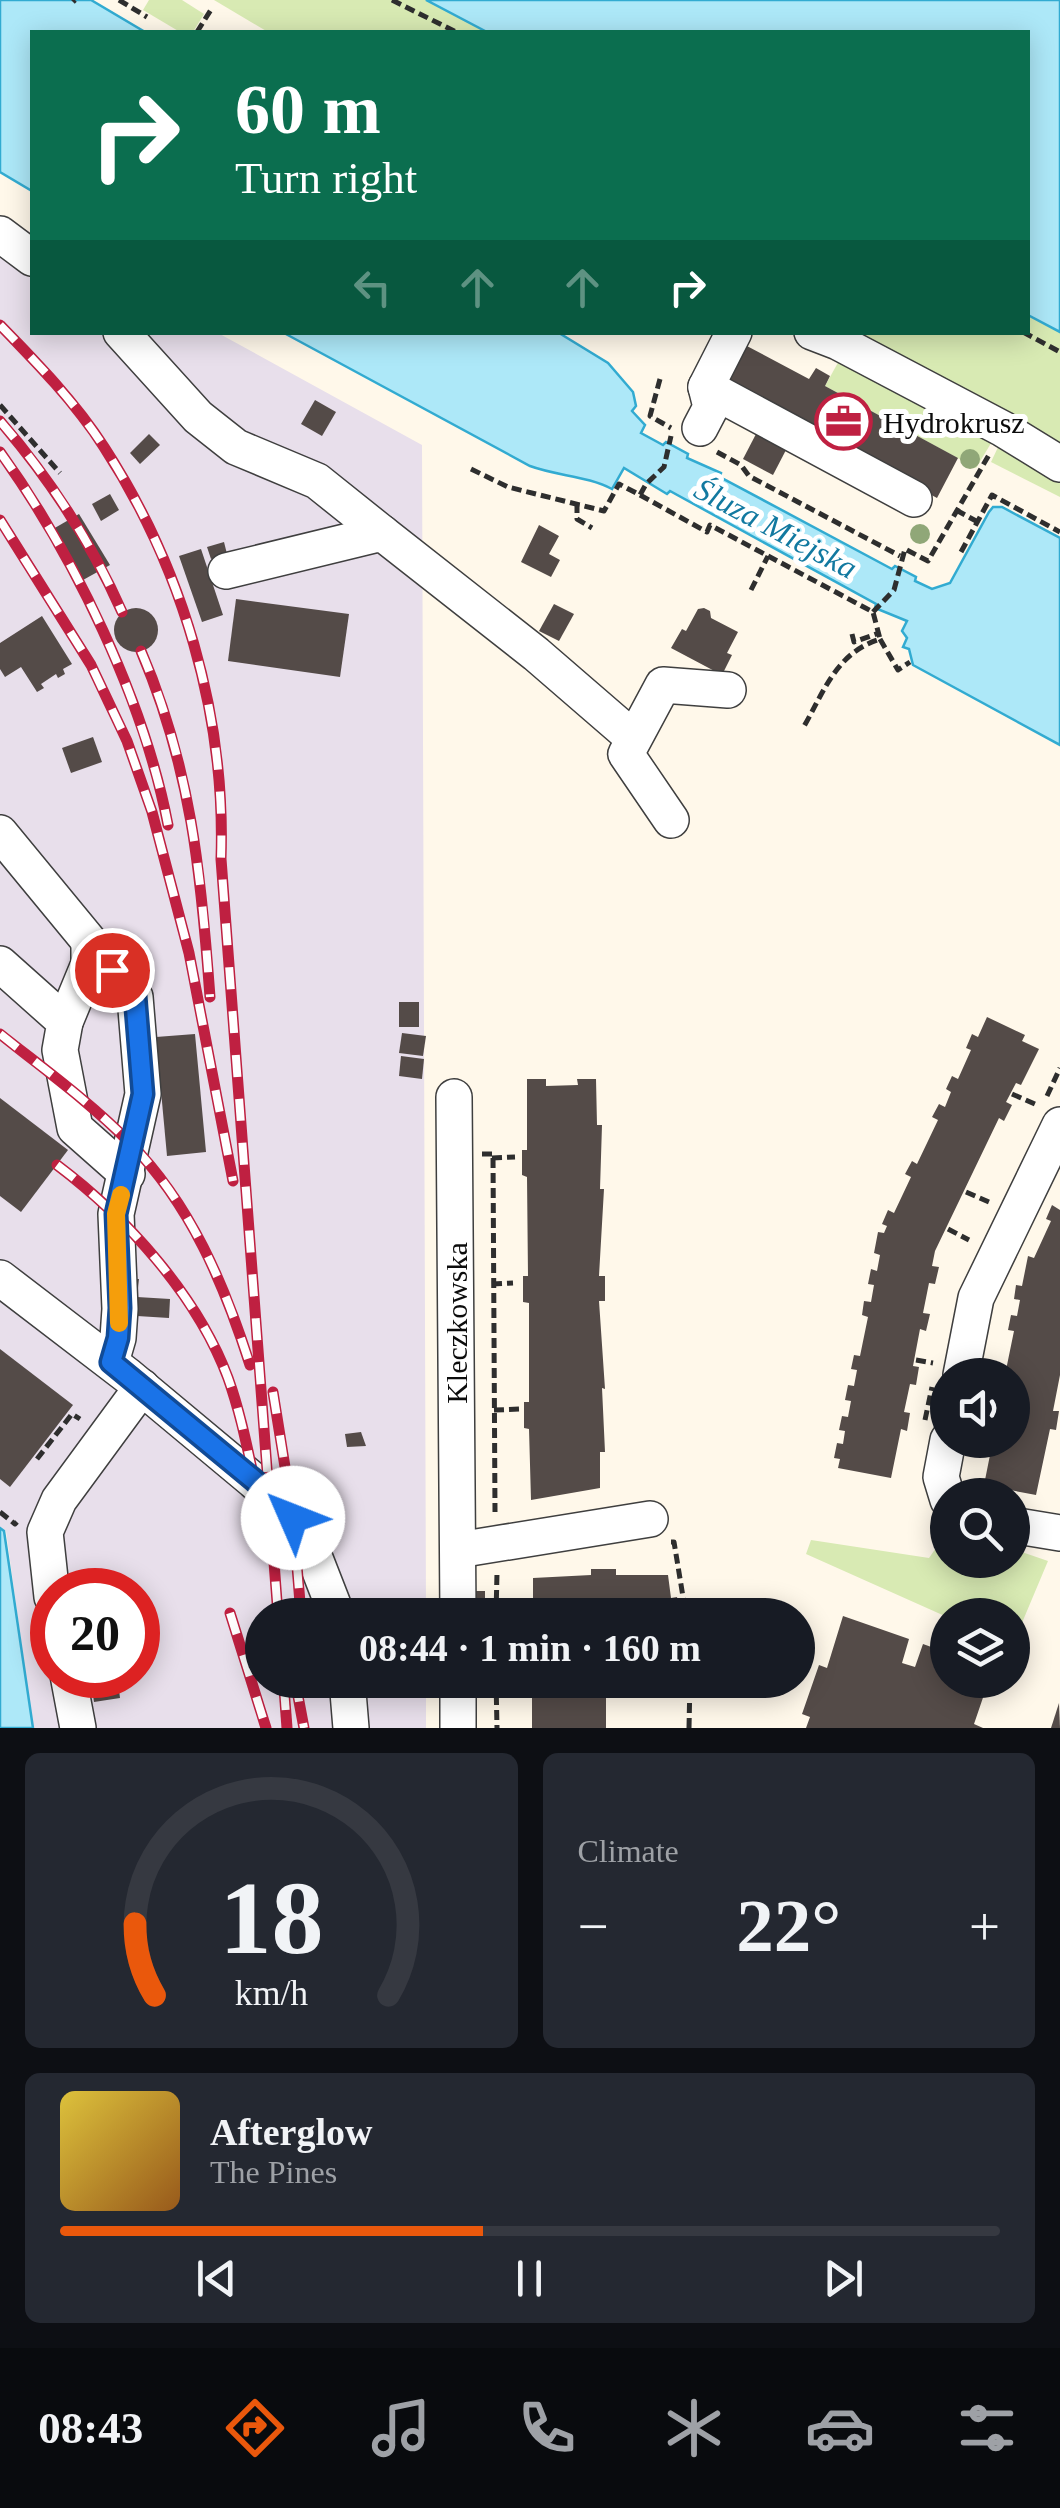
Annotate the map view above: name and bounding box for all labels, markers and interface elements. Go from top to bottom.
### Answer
icon: right [70,70,200,200]
text: 60 m [235,71,381,148]
text: Turn right [235,153,417,203]
icon: left [345,260,400,315]
icon: ahead [450,260,505,315]
icon: ahead [555,260,610,315]
icon: right [660,260,715,315]
office icon: Hydrokrusz [814,392,874,452]
place label: Hydrokrusz [883,406,1025,439]
water label: Śluza Miejska [689,470,863,586]
pin [70,928,155,1013]
icon: arrive [85,943,140,998]
street label: Kleczkowska [440,1242,473,1404]
map controls [930,1358,1030,1698]
button: sound [930,1358,1030,1458]
position arrow [241,1466,345,1570]
button: search [930,1478,1030,1578]
speed limit sign: 20 [30,1568,160,1698]
button: layers [930,1598,1030,1698]
text: 08:44 · 1 min · 160 m [359,1627,701,1669]
text: Climate [578,1833,679,1869]
text: 18 [219,1860,323,1975]
text: 22° [736,1884,841,1967]
text: − [578,1896,609,1957]
text: + [969,1896,1000,1957]
text: km/h [235,1973,308,2013]
text: Afterglow [210,2111,372,2153]
text: The Pines [210,2154,337,2190]
icon: previous [189,2251,244,2306]
icon: pause [502,2251,557,2306]
icon: next [816,2251,871,2306]
icon: directions [220,2393,290,2463]
icon: music [366,2393,436,2463]
icon: phone [512,2393,582,2463]
icon: climate [659,2393,729,2463]
icon: car [805,2393,875,2463]
icon: filters [952,2393,1022,2463]
text: 08:43 [38,2403,143,2453]

